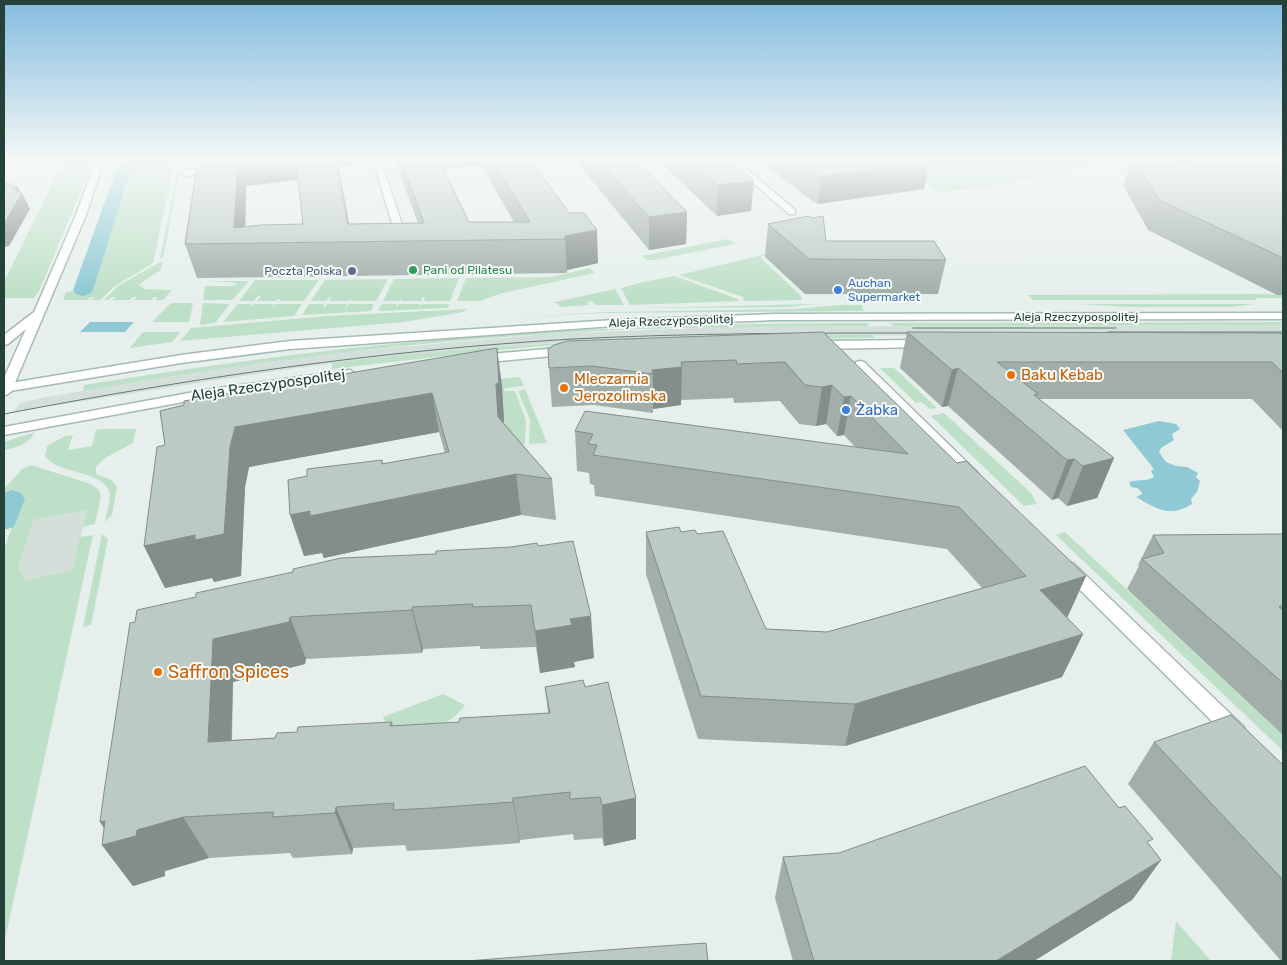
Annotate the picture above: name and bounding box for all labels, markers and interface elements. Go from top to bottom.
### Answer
place label: Pani od Pilatesu [423,263,512,277]
place label: Poczta Polska [264,264,342,278]
marker: Pani od Pilatesu [407,264,419,276]
marker: Poczta Polska [346,265,358,277]
place label: Auchan Supermarket [848,276,921,304]
marker: Auchan Supermarket [832,284,844,296]
street label: Aleja Rzeczypospolitej [1014,310,1138,324]
street label: Aleja Rzeczypospolitej [608,312,734,330]
street label: Aleja Rzeczypospolitej [190,365,346,405]
place label: Baku Kebab [1021,366,1103,384]
marker: Baku Kebab [1005,369,1017,381]
place label: Mleczarnia Jerozolimska [574,370,666,405]
marker: Mleczarnia Jerozolimska [558,382,570,394]
place label: Żabka [856,401,898,419]
marker: Żabka [840,404,852,416]
place label: Saffron Spices [168,661,289,683]
marker: Saffron Spices [152,666,164,678]

